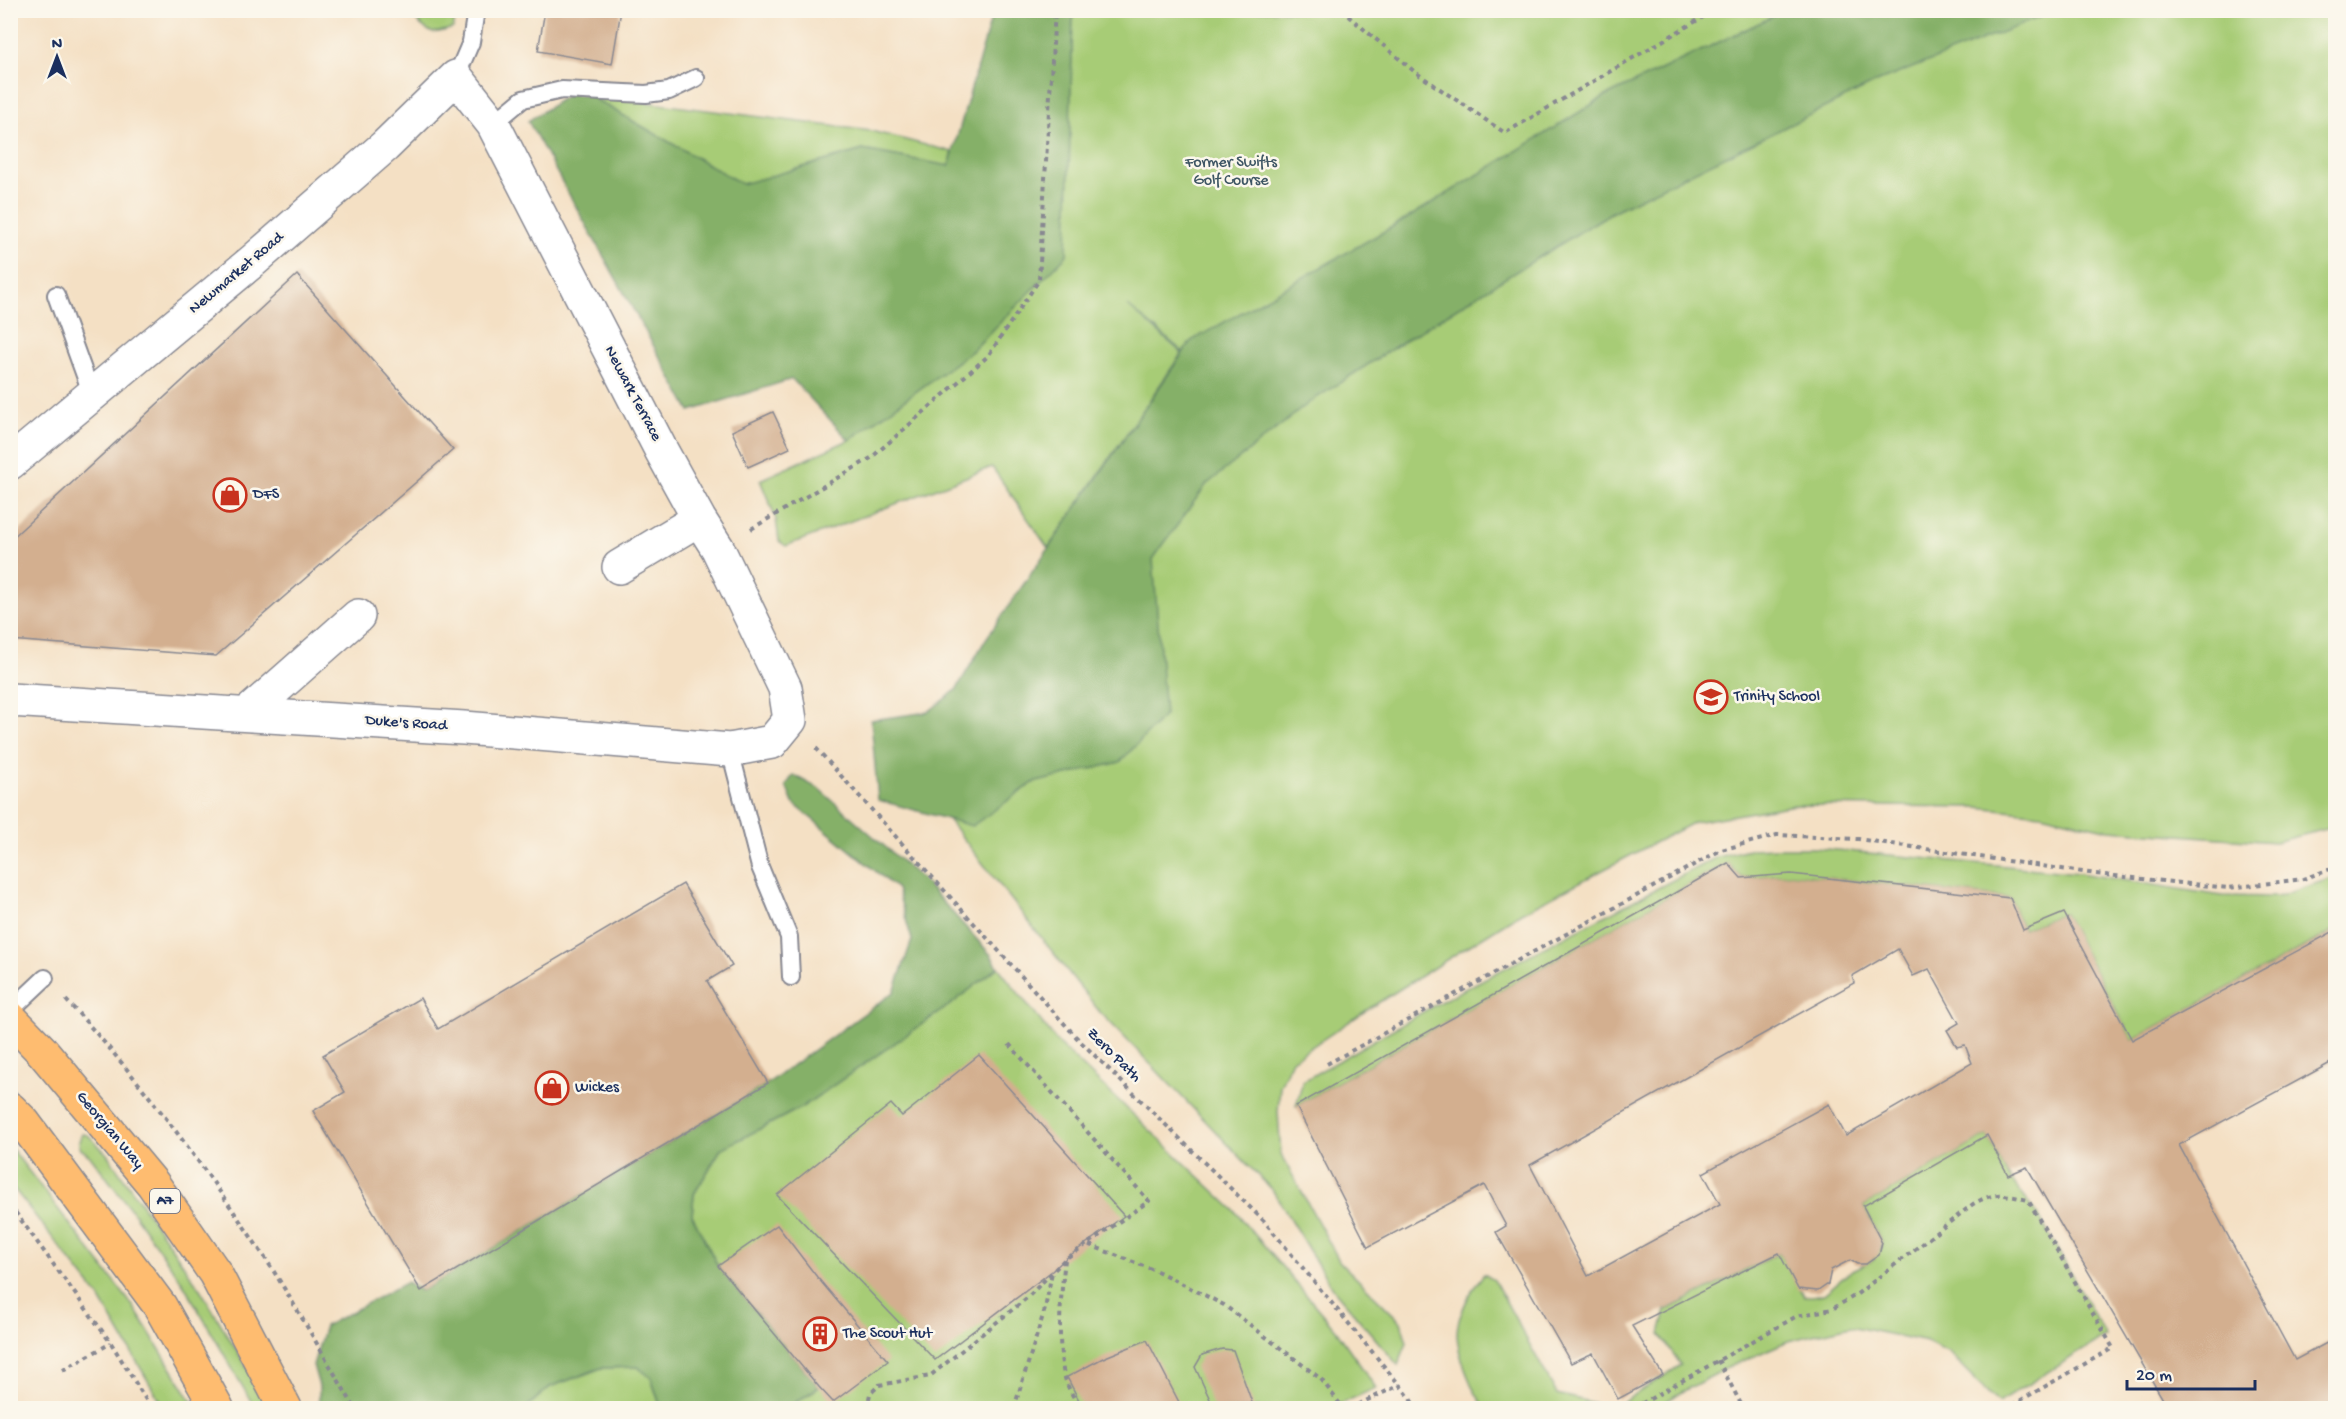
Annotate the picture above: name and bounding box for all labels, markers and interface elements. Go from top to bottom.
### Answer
north arrow [27,27,87,87]
text: N [52,36,63,55]
park label: Former Swifts Golf Course [1184,154,1278,191]
street label: Newmarket Road [186,228,289,319]
street label: Newark Terrace [599,343,665,445]
shop icon: DFS [212,477,248,513]
place label: DFS [252,486,280,505]
school or university icon: Trinity School [1693,679,1729,715]
place label: Trinity School [1733,688,1820,707]
street label: Duke's Road [363,712,449,736]
street label: Zero Path [1082,1025,1144,1087]
shop icon: Wickes [534,1070,570,1106]
place label: Wickes [575,1079,620,1098]
street label: Georgian Way [71,1088,147,1174]
road number: A7 [150,1189,180,1213]
building icon: The Scout Hut [802,1316,838,1352]
place label: The Scout Hut [842,1325,933,1344]
scale bar [2127,1353,2254,1391]
text: 20 m [2136,1366,2172,1387]

